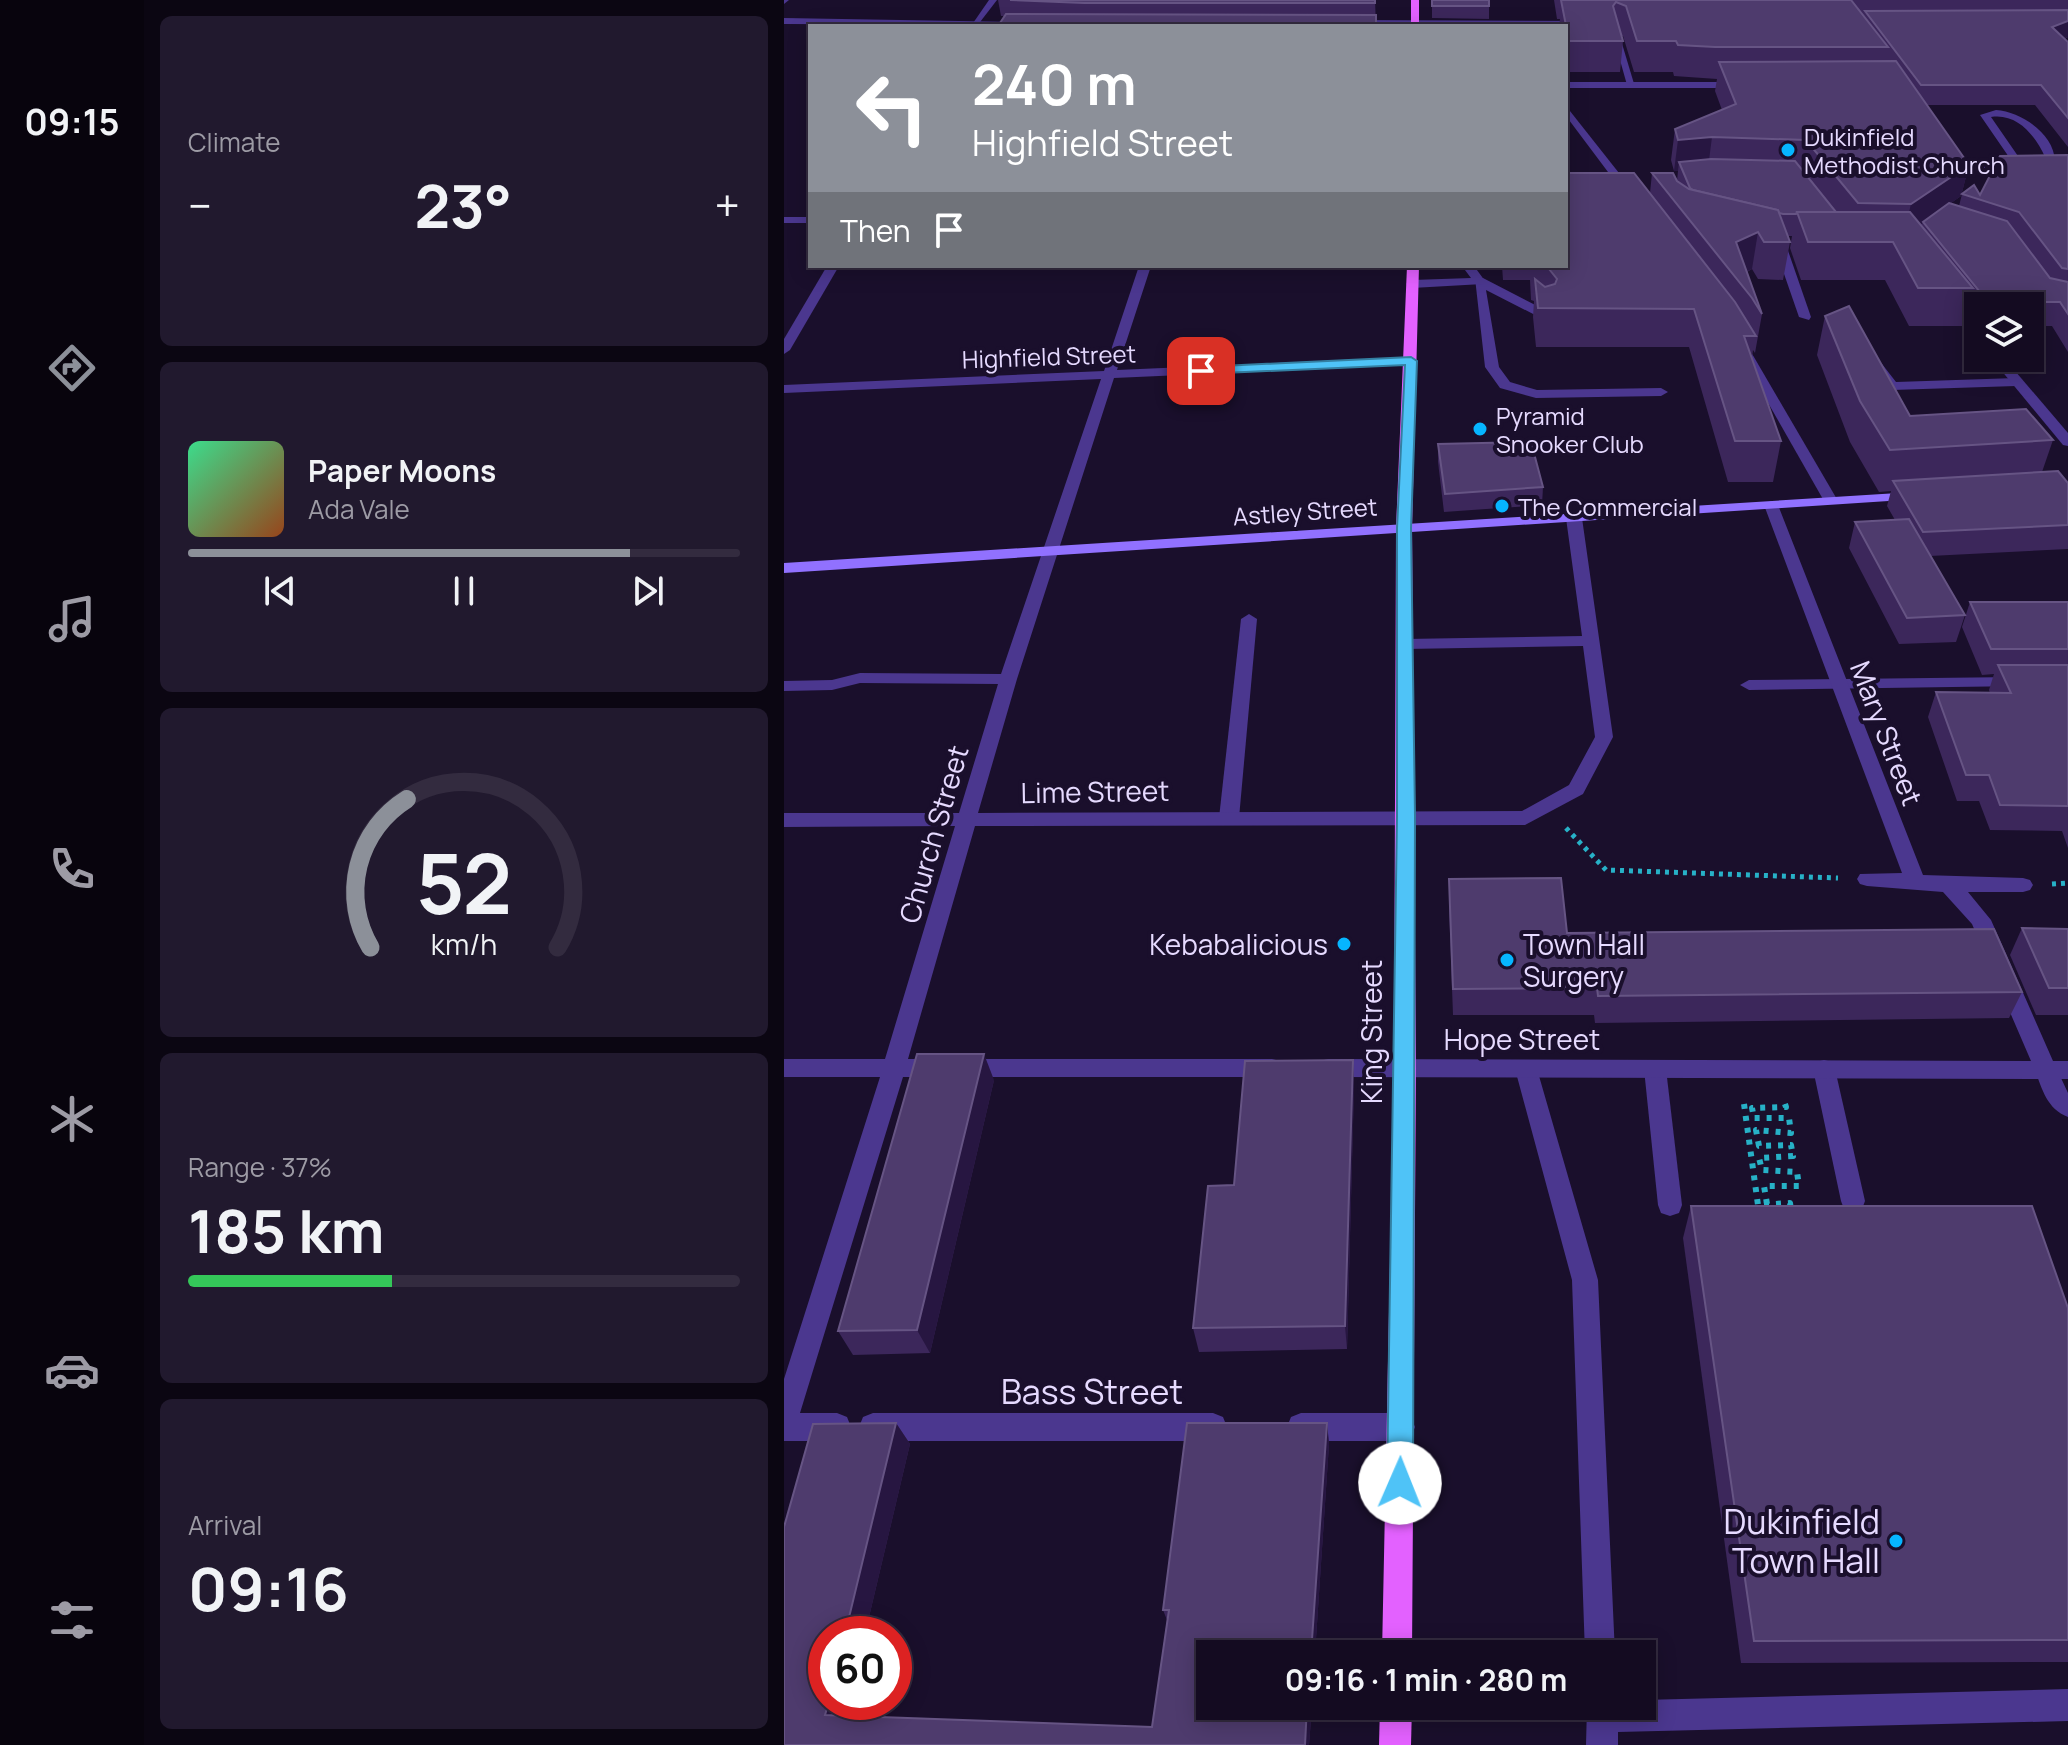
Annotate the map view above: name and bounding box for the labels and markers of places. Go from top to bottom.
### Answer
place label: Dukinfield Methodist Church [1804,120,2005,181]
marker: Dukinfield Methodist Church [1779,141,1797,159]
pin [1167,337,1235,405]
place label: Pyramid Snooker Club [1496,399,1644,460]
marker: Pyramid Snooker Club [1471,420,1489,438]
place label: The Commercial [1518,490,1697,523]
marker: The Commercial [1493,497,1511,515]
place label: Kebabalicious [1149,925,1328,963]
place label: Town Hall Surgery [1523,925,1645,995]
marker: Kebabalicious [1335,935,1353,953]
marker: Town Hall Surgery [1498,951,1516,969]
place label: Dukinfield Town Hall [1724,1498,1880,1583]
marker: Dukinfield Town Hall [1887,1532,1905,1550]

